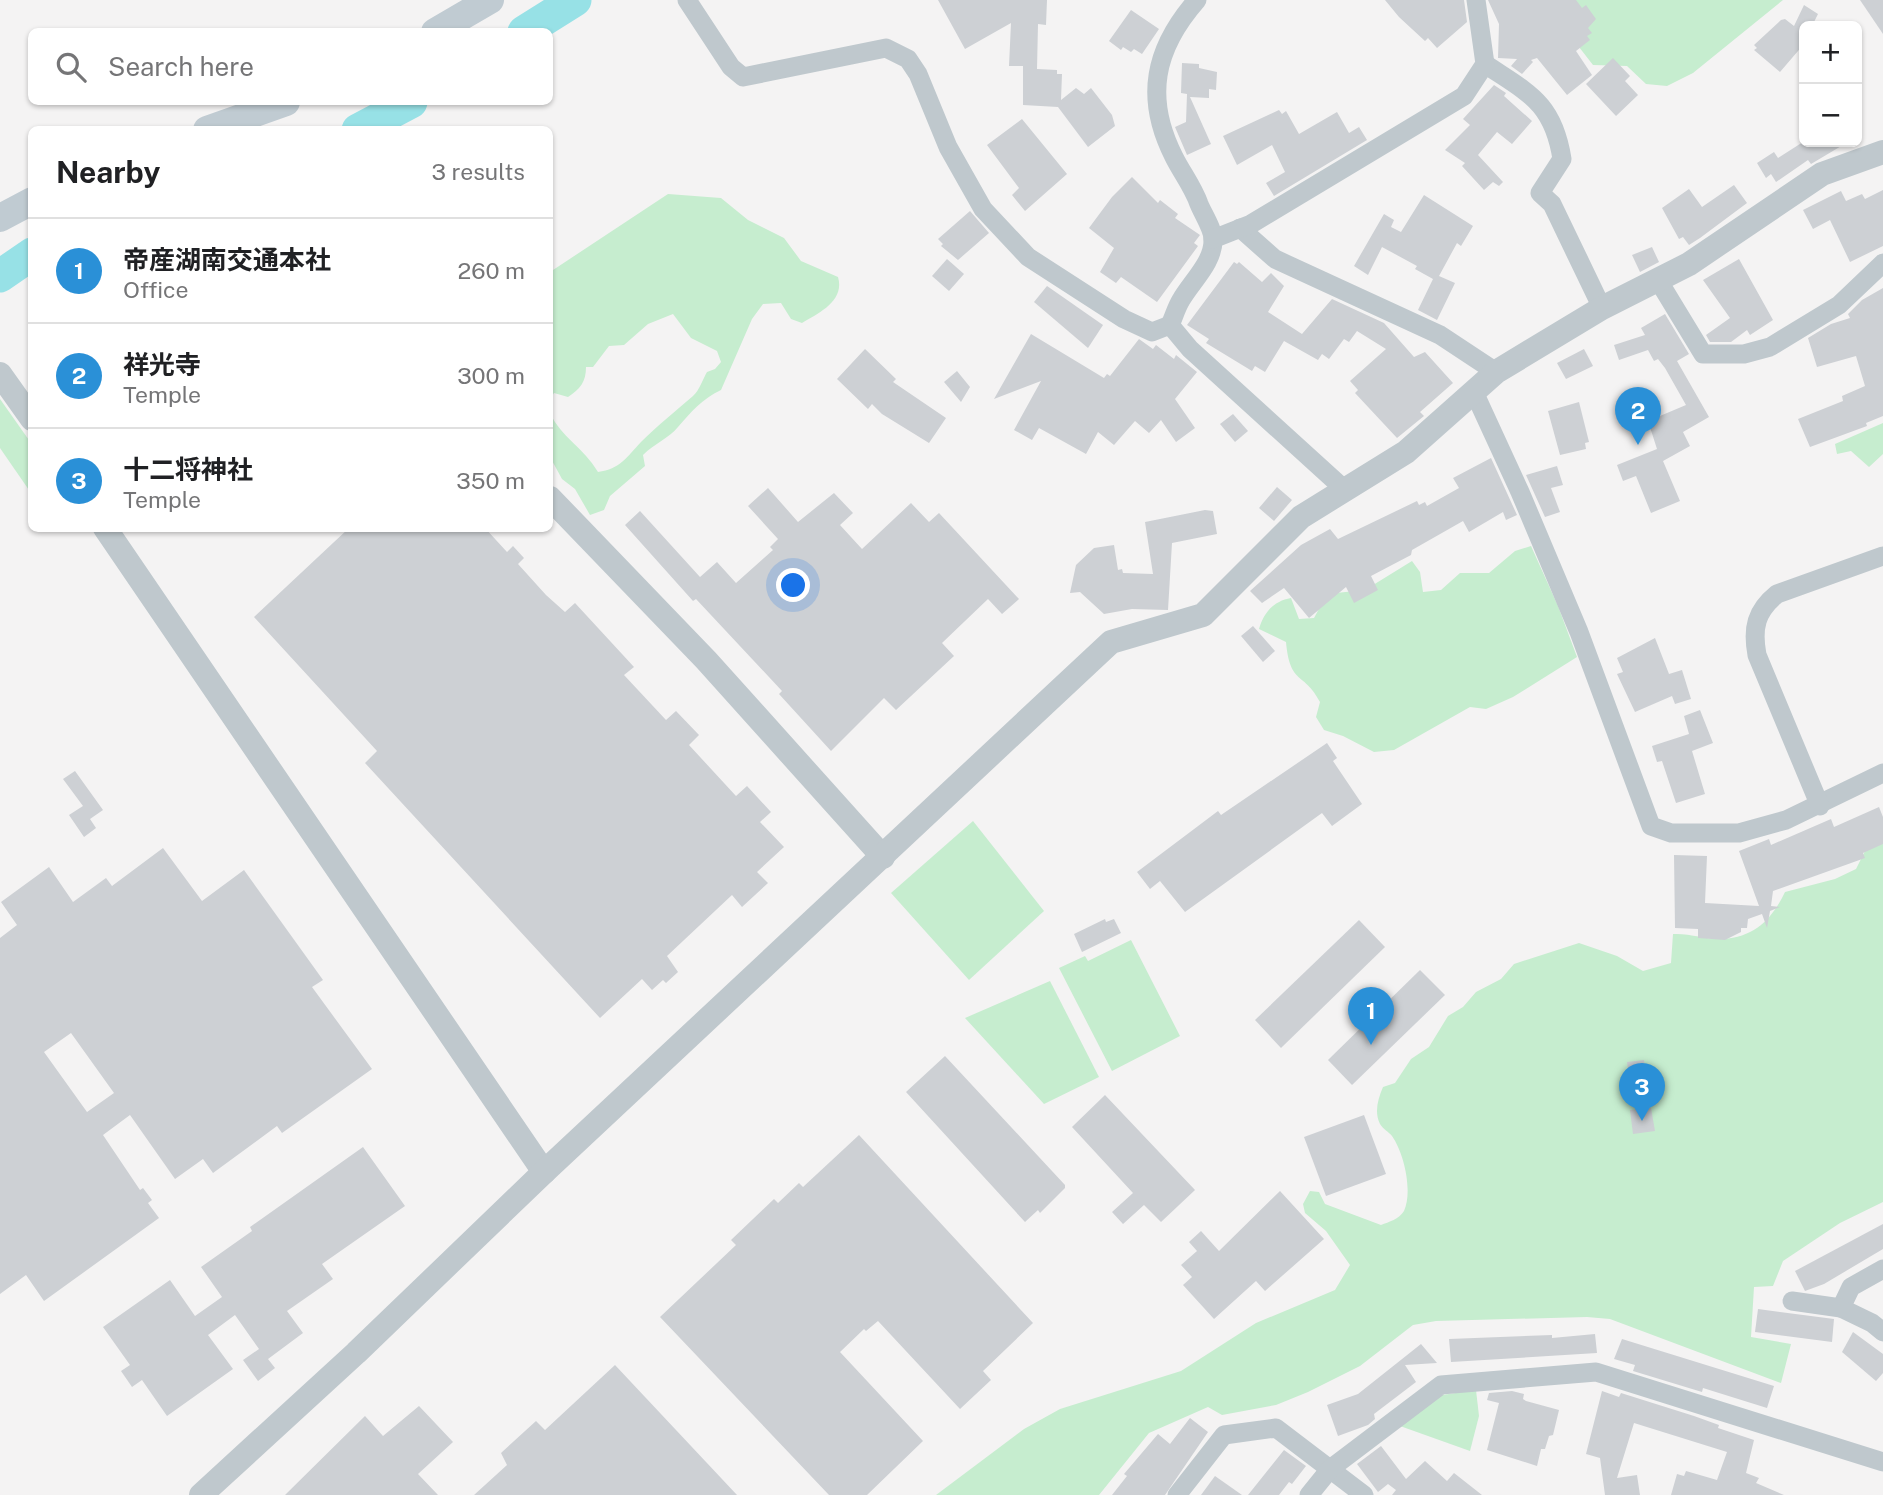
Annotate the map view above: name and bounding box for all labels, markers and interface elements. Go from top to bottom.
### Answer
map controls [1799,21,1862,147]
button: + [1799,21,1862,84]
search box [28,28,553,105]
icon: search [52,48,90,86]
text: Search here [108,51,254,82]
button: − [1799,84,1862,147]
text: Nearby [56,154,160,190]
text: 3 results [431,158,525,185]
text: 帝産湖南交通本社 [123,244,331,275]
text: 1 [74,257,84,284]
text: 260 m [458,257,525,284]
text: Office [123,276,189,303]
text: 祥光寺 [123,349,201,380]
text: 2 [72,362,86,389]
text: 300 m [457,362,525,389]
text: Temple [123,381,201,408]
pin: 2 [1615,387,1661,445]
text: 十二将神社 [123,454,253,485]
text: 3 [71,467,87,494]
text: 350 m [456,467,525,494]
text: Temple [123,486,201,513]
your location [776,568,810,602]
pin: 1 [1348,987,1394,1045]
pin: 3 [1619,1063,1665,1121]

